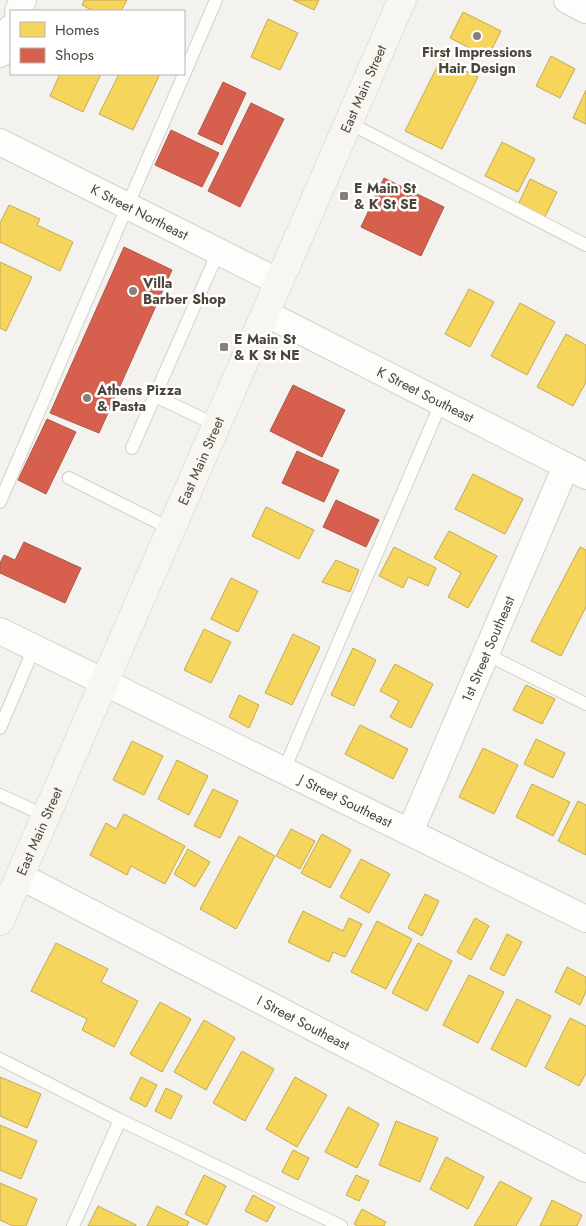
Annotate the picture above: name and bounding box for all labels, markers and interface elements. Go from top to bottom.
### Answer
legend [10,10,185,75]
text: Homes [55,19,99,41]
marker: First Impressions Hair Design [471,30,483,42]
street label: East Main Street [335,41,392,136]
place label: First Impressions Hair Design [422,42,533,78]
text: Shops [55,44,94,66]
place label: E Main St & K St SE [354,178,417,214]
street label: K Street Northeast [87,179,192,245]
marker: E Main St & K St SE [338,190,350,202]
place label: Villa Barber Shop [142,273,226,309]
marker: Villa Barber Shop [127,285,139,297]
place label: E Main St & K St NE [234,329,300,365]
marker: E Main St & K St NE [218,341,230,353]
street label: K Street Southeast [374,362,478,428]
place label: Athens Pizza & Pasta [96,380,182,416]
marker: Athens Pizza & Pasta [81,392,93,404]
street label: East Main Street [173,413,229,508]
street label: 1st Street Southeast [457,592,520,705]
street label: J Street Southeast [294,769,396,832]
street label: East Main Street [11,783,68,878]
street label: I Street Southeast [254,990,354,1055]

